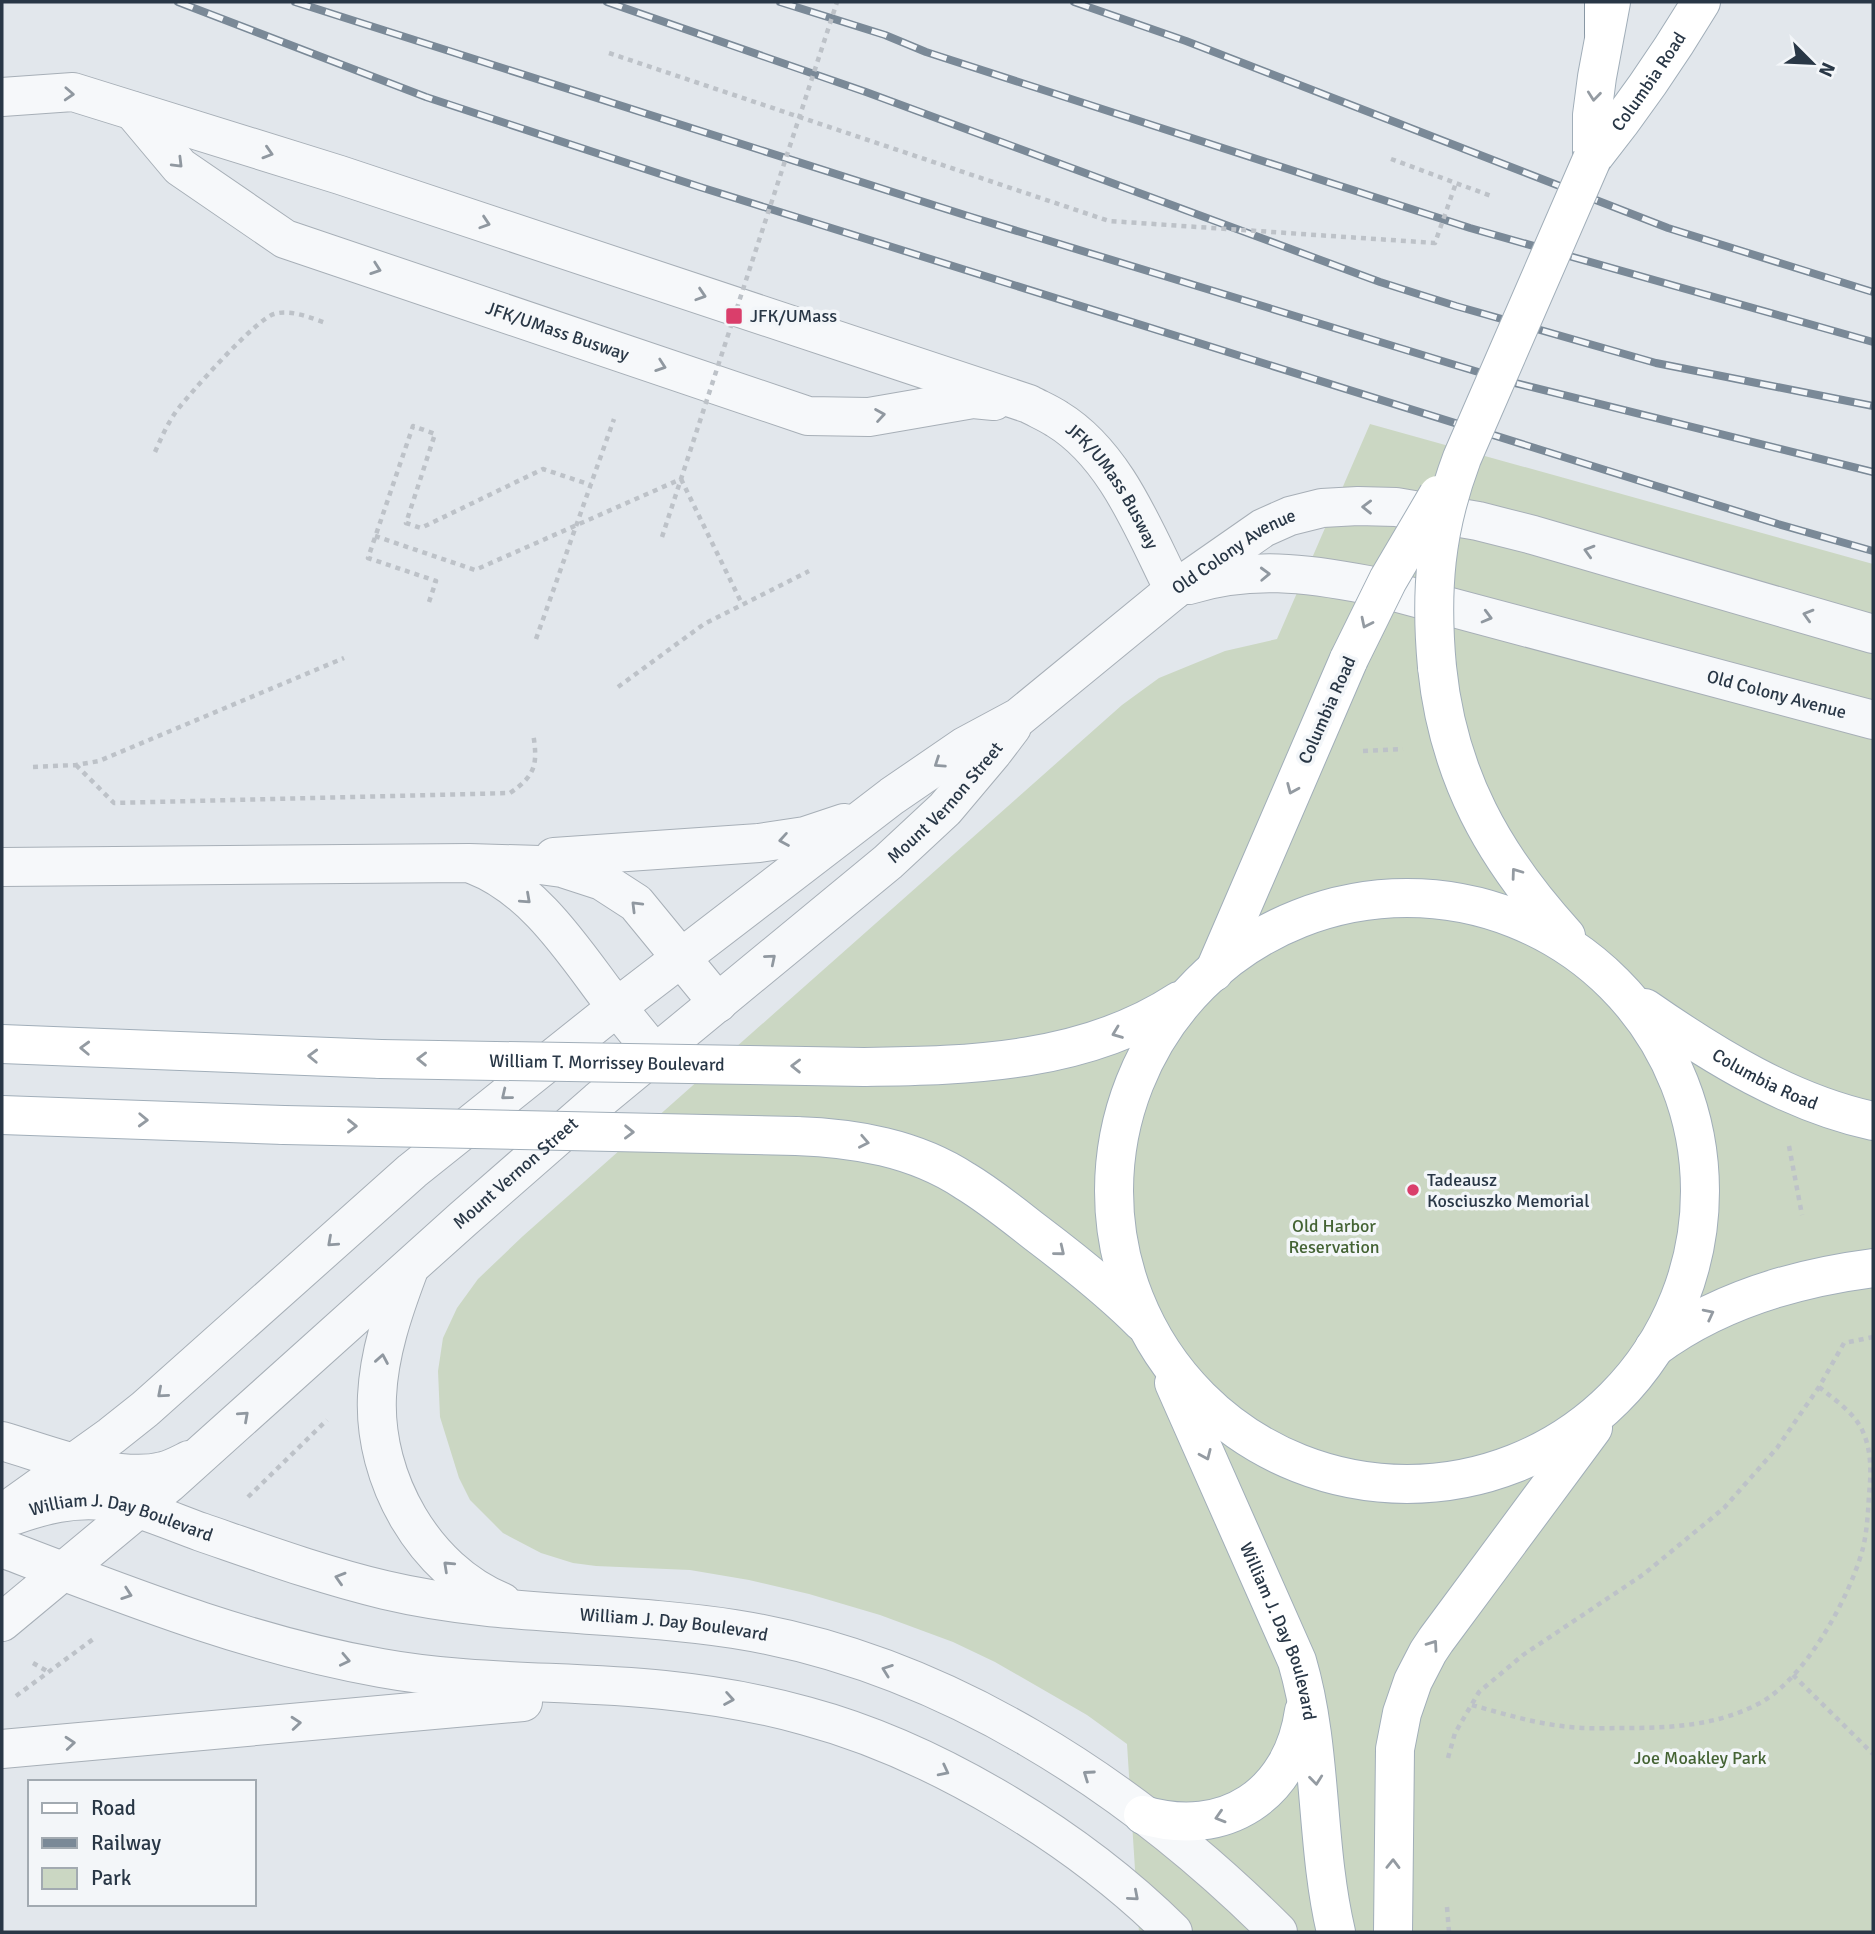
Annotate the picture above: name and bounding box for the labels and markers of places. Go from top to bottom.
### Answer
place label: JFK/UMass [750,305,837,327]
marker: JFK/UMass [724,306,744,326]
place label: Tadeausz Kosciuszko Memorial [1427,1169,1589,1212]
marker: Tadeausz Kosciuszko Memorial [1405,1182,1421,1198]

